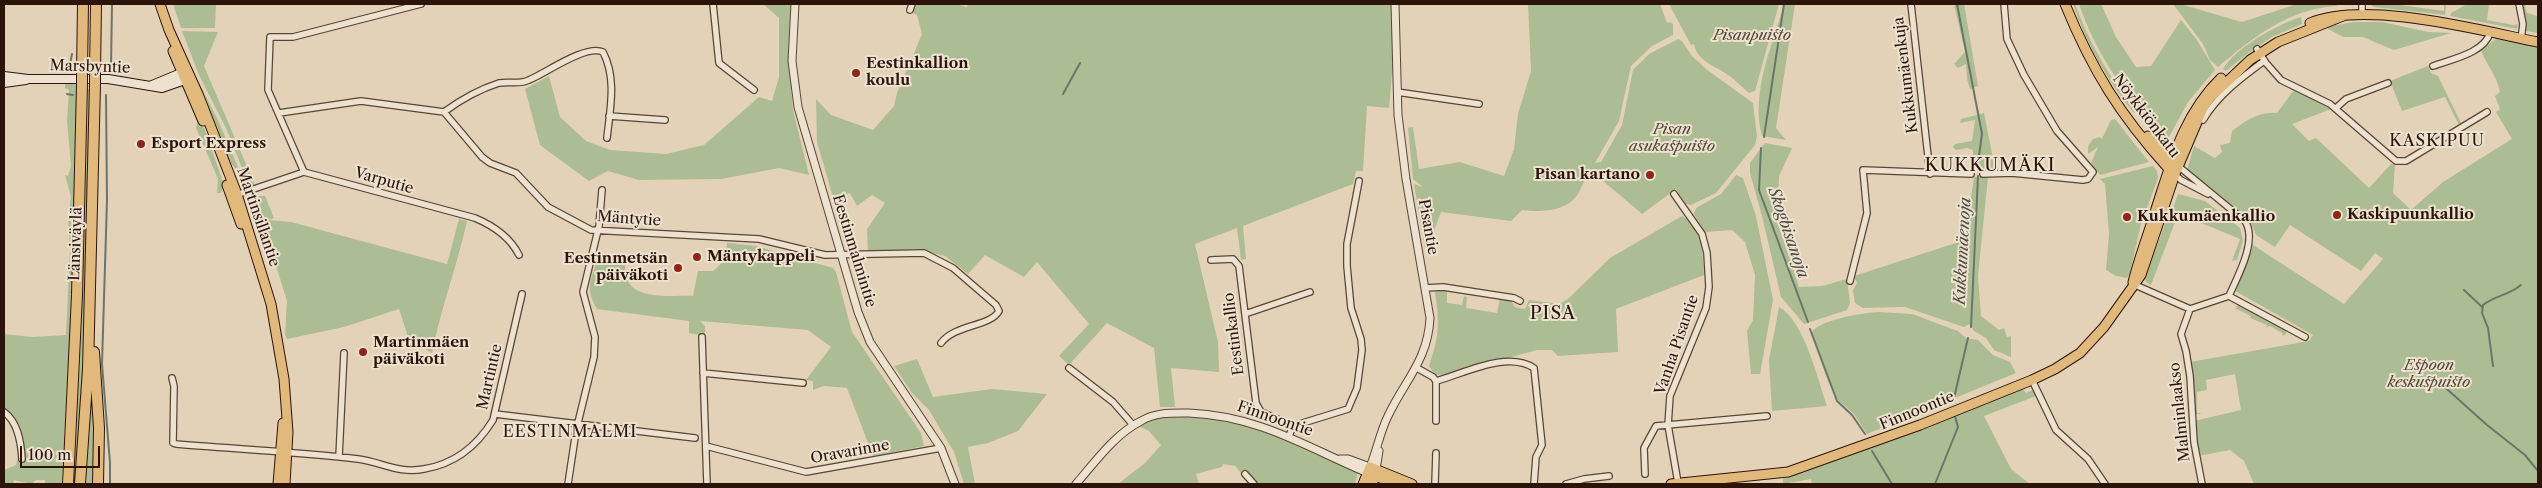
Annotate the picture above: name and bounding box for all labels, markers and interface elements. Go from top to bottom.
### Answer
street label: Kukkumäenkuja [1890,16,1922,134]
park label: Pisanpuisto [1713,27,1791,45]
place label: Eestinkallion koulu [866,55,968,90]
street label: Marsbyntie [49,57,131,77]
marker: Eestinkallion koulu [850,67,862,79]
street label: Nöykkiönkatu [2109,71,2183,161]
park label: Pisan asukaspuisto [1629,121,1715,156]
district label: KASKIPUU [2388,131,2486,151]
place label: Esport Express [151,135,266,153]
marker: Esport Express [135,138,147,150]
district label: KUKKUMÄKI [1923,155,2057,177]
street label: Varputie [352,164,416,198]
street label: Martinsillantie [233,165,283,269]
place label: Pisan kartano [1534,166,1640,184]
marker: Pisan kartano [1644,169,1656,181]
water label: Skogbisanoja [1764,185,1812,281]
street label: Eestinmalmintie [828,192,880,310]
water label: Kukkumäenoja [1951,197,1975,305]
street label: Pisantie [1414,198,1442,256]
place label: Kaskipuunkallio [2347,206,2474,224]
street label: Länsiväylä [66,207,86,281]
street label: Mäntytie [596,208,662,230]
place label: Kukkumäenkallio [2137,208,2275,226]
marker: Kaskipuunkallio [2331,209,2343,221]
marker: Kukkumäenkallio [2121,211,2133,223]
place label: Mäntykappeli [707,248,815,266]
place label: Eestinmetsän päiväkoti [564,250,668,285]
marker: Mäntykappeli [691,251,703,263]
marker: Eestinmetsän päiväkoti [672,262,684,274]
street label: Eestinkallio [1220,292,1248,376]
street label: Vanha Pisantie [1651,293,1703,397]
district label: PISA [1529,303,1577,325]
place label: Martinmäen päiväkoti [373,334,469,369]
street label: Martintie [474,342,506,412]
marker: Martinmäen päiväkoti [357,346,369,358]
park label: Espoon keskuspuisto [2388,357,2470,392]
street label: Malminlaakso [2166,361,2194,463]
street label: Finnoontie [1877,388,1957,434]
street label: Finnoontie [1235,398,1315,440]
district label: EESTINMALMI [501,422,639,442]
scale bar [22,436,102,468]
street label: Oravarinne [809,436,891,468]
text: 100 m [28,445,71,464]

